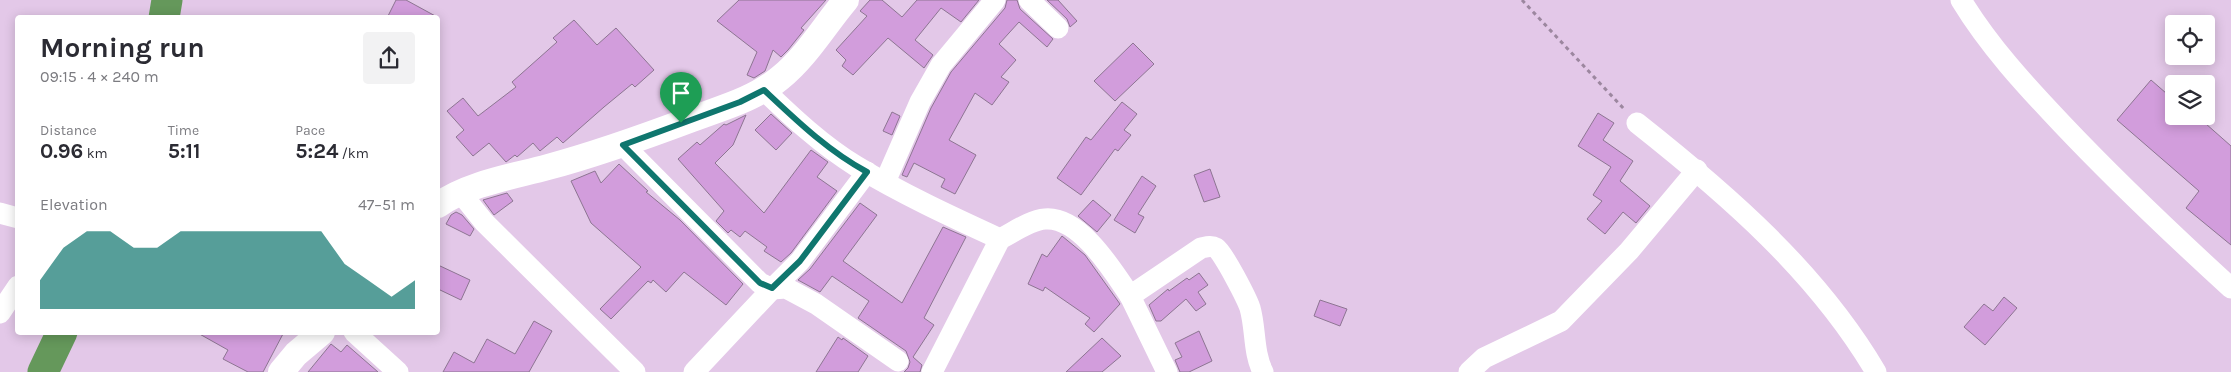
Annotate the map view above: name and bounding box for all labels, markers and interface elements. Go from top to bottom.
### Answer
map controls [2165,15,2215,125]
button: locate [2165,15,2215,65]
text: Morning run [40,31,205,64]
button: share [363,32,415,84]
text: 09:15 · 4 × 240 m [40,67,159,86]
pin [660,72,702,123]
button: layers [2165,75,2215,125]
icon: arrive [667,79,695,107]
text: Distance [40,122,97,139]
text: Time [168,122,199,139]
text: Pace [295,122,325,139]
text: 0.96 [40,139,83,163]
text: 5:11 [168,139,201,163]
text: 5:24 [295,139,338,163]
text: km [83,145,108,162]
text: /km [338,145,369,162]
text: Elevation [40,195,108,214]
text: 47–51 m [358,195,415,214]

